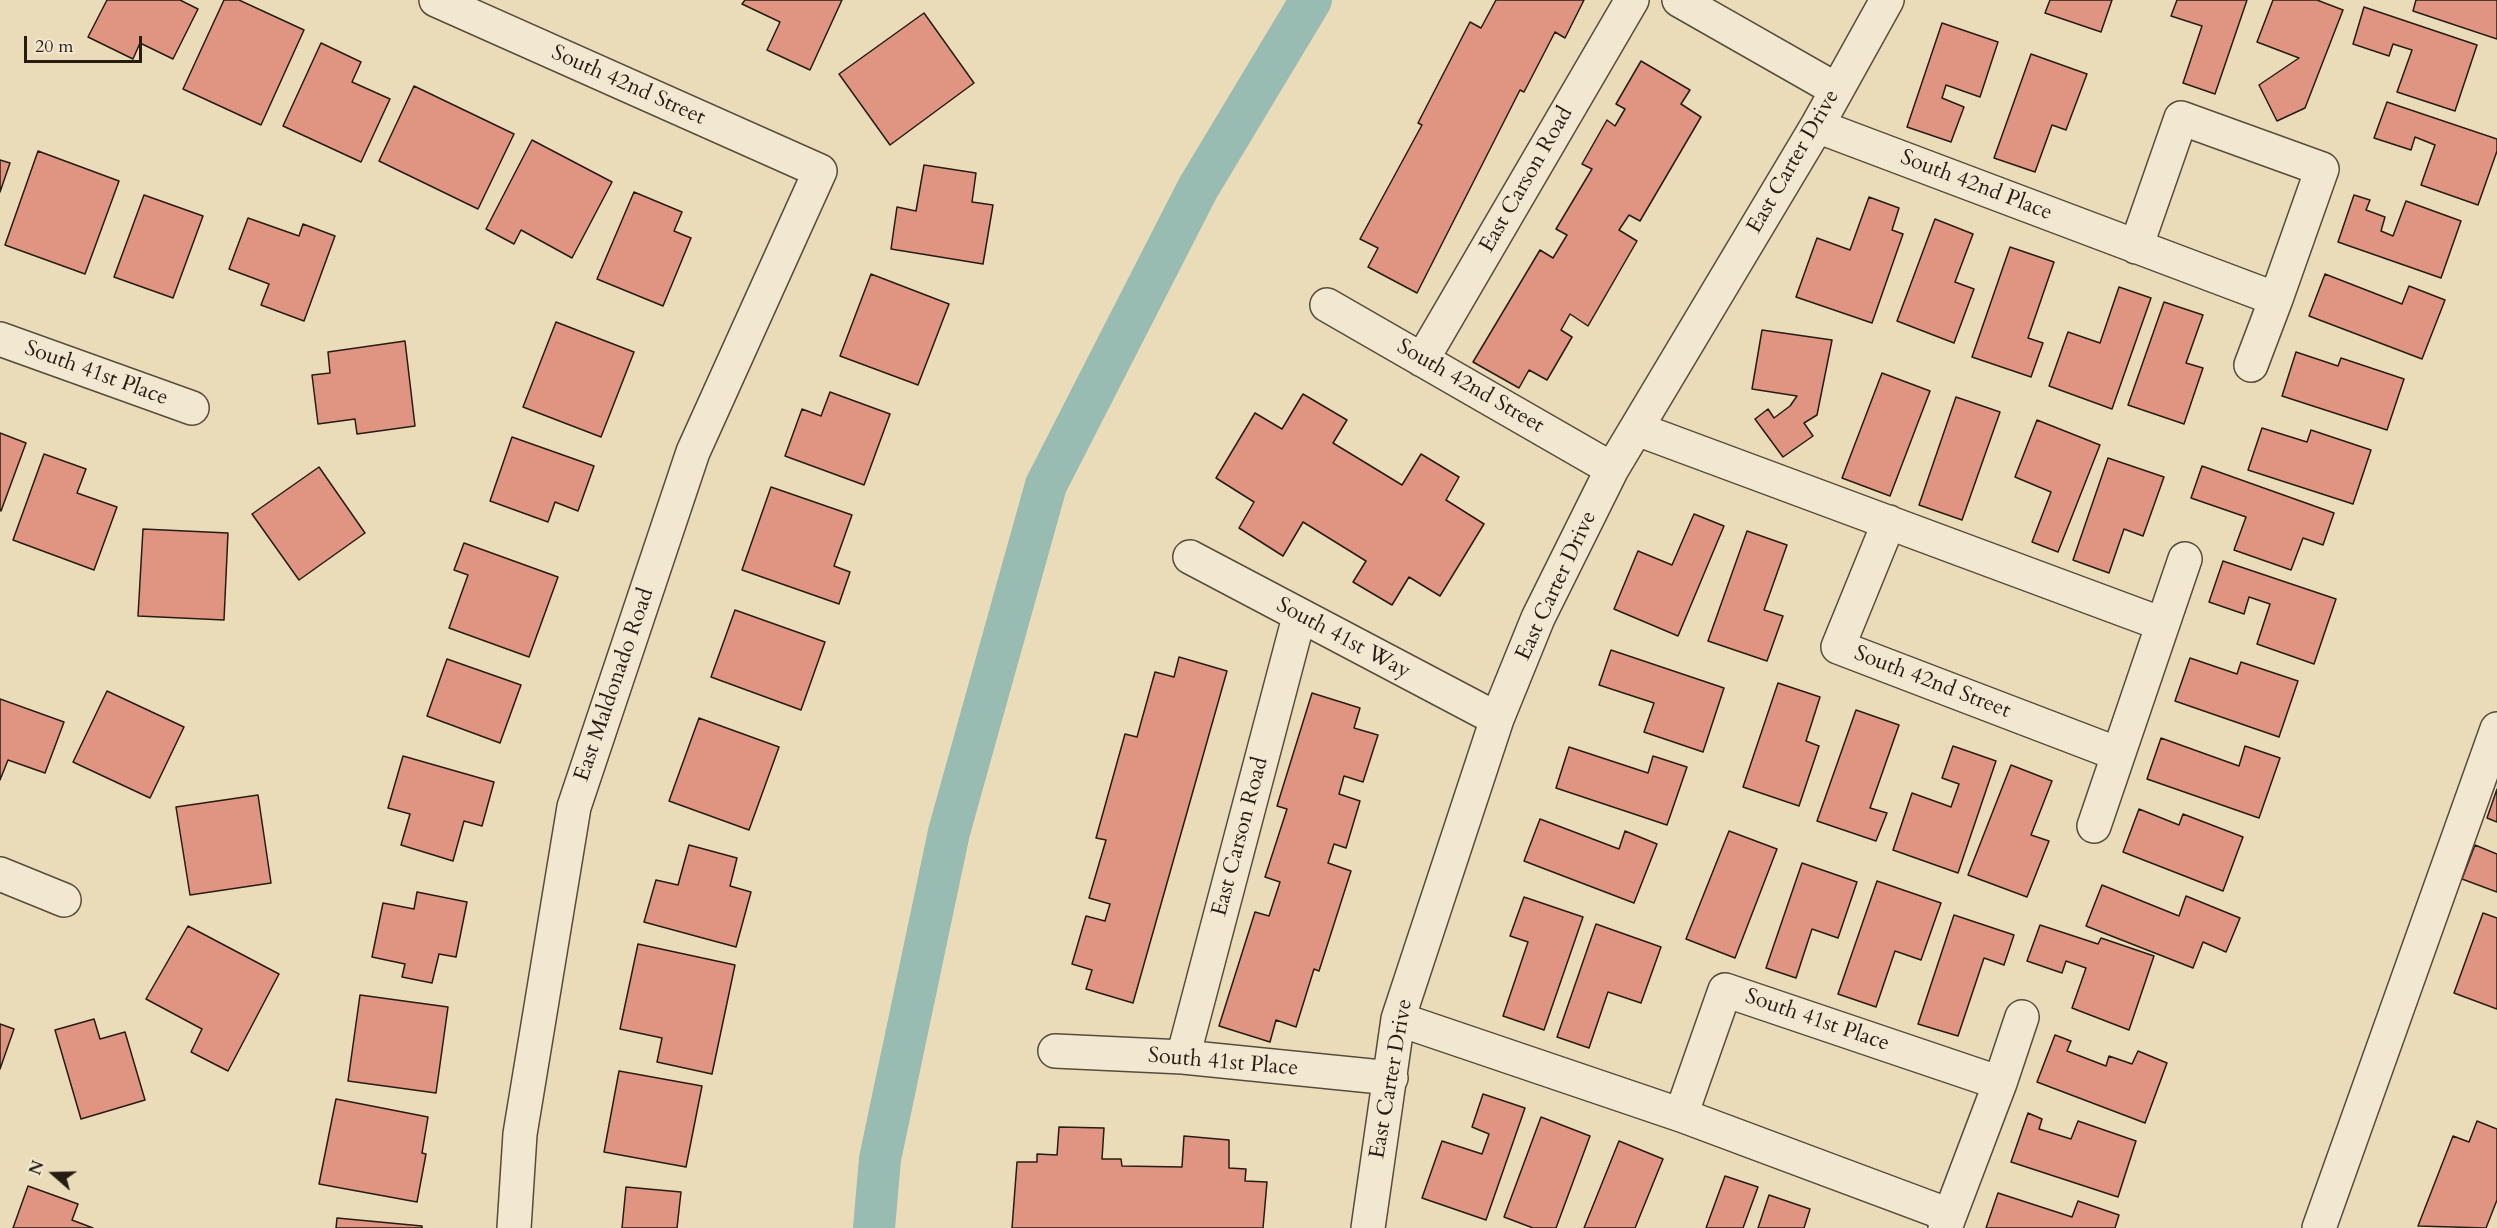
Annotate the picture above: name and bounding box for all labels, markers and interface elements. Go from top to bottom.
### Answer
scale bar [27,24,146,62]
text: 20 m [35,34,74,59]
street label: South 42nd Street [547,40,709,132]
street label: East Carter Drive [1742,85,1846,239]
street label: East Carson Road [1475,103,1579,257]
street label: South 42nd Place [1896,145,2056,227]
street label: South 42nd Street [1392,334,1548,440]
street label: South 41st Place [21,336,171,412]
street label: East Carter Drive [1511,507,1603,665]
street label: East Maldonado Road [570,585,660,785]
street label: South 41st Way [1271,593,1415,685]
street label: South 42nd Street [1850,641,2014,725]
street label: East Carson Road [1207,755,1275,919]
street label: South 41st Place [1741,984,1893,1058]
street label: East Carter Drive [1365,997,1419,1161]
street label: South 41st Place [1147,1043,1299,1083]
north arrow [24,1144,84,1204]
text: N [24,1158,50,1178]

